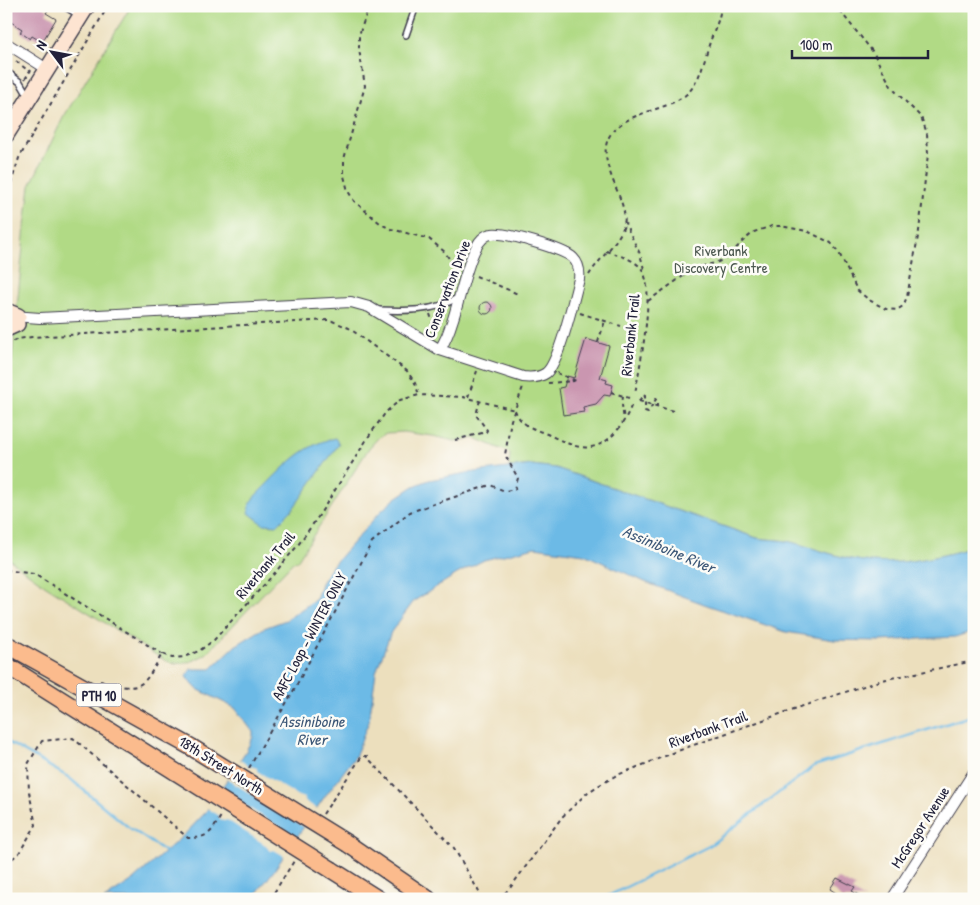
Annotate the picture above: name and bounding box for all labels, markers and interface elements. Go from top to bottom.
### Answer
north arrow [28,28,78,78]
scale bar [792,28,929,60]
text: 100 m [800,34,833,55]
text: N [31,36,51,53]
street label: Conservation Drive [419,237,475,341]
park label: Riverbank Discovery Centre [674,240,768,278]
street label: Riverbank Trail [615,293,645,377]
water label: Assiniboine River [619,520,720,579]
street label: Riverbank Trail [230,527,300,603]
street label: AAFC Loop - WINTER ONLY [266,568,352,704]
road number: PTH 10 [76,684,122,706]
street label: Riverbank Trail [666,705,750,753]
water label: Assiniboine River [280,710,345,750]
street label: 18th Street North [175,731,267,799]
street label: McGregor Avenue [886,782,954,872]

